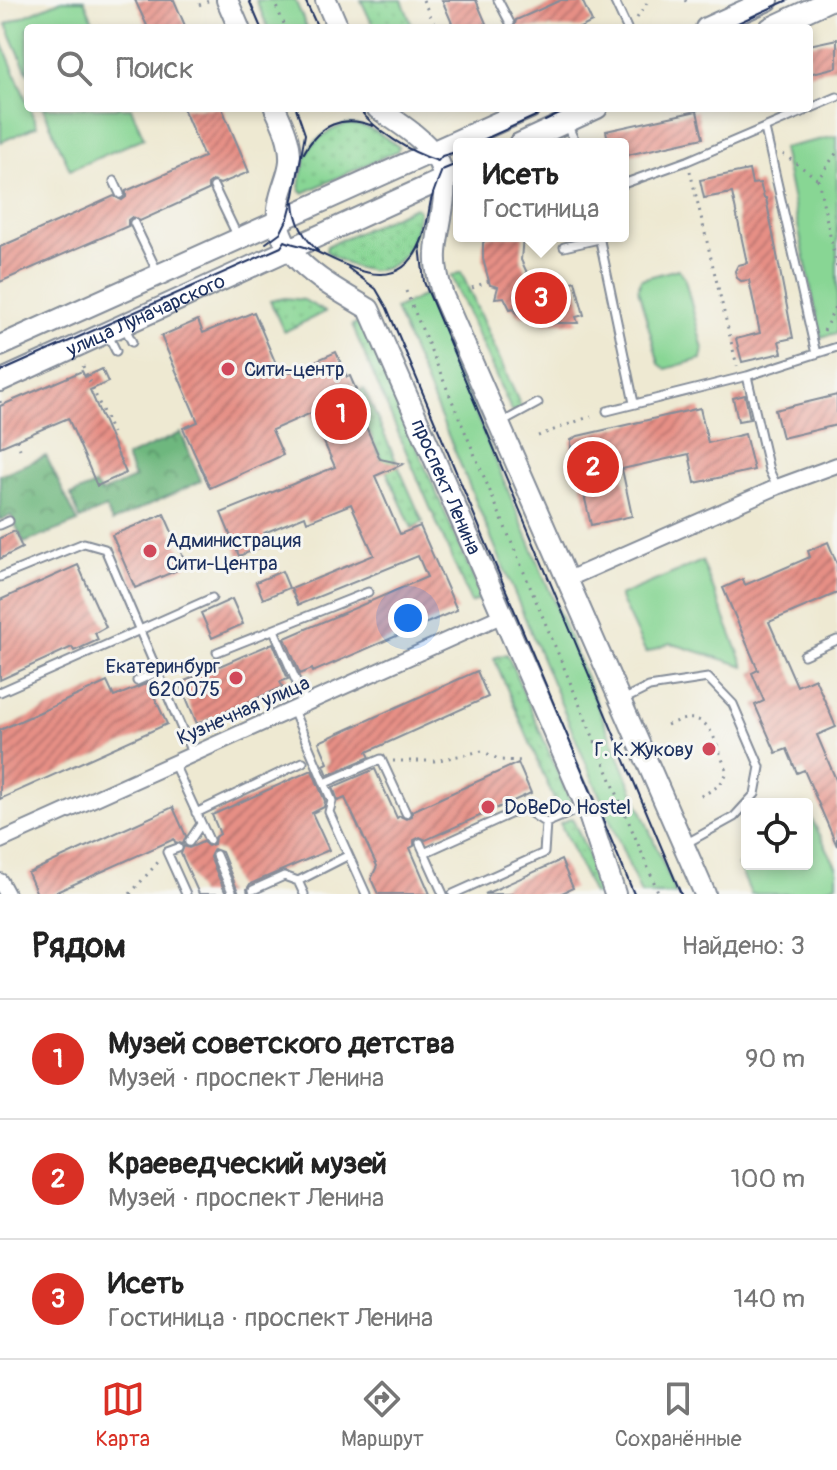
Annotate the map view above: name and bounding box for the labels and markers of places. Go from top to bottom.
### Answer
pin: 3 [515,268,567,328]
place label: Сити-центр [244,357,345,382]
marker: Сити-центр [219,360,237,378]
pin: 1 [315,384,367,444]
pin: 2 [567,437,619,497]
place label: Администрация Сити-Центра [166,528,301,576]
marker: Администрация Сити-Центра [141,542,159,560]
place label: Екатеринбург 620075 [106,654,220,702]
marker: Екатеринбург 620075 [227,669,245,687]
place label: Г. К. Жукову [595,737,693,762]
marker: Г. К. Жукову [700,740,718,758]
place label: DoBeDo Hostel [504,795,631,820]
marker: DoBeDo Hostel [479,798,497,816]

